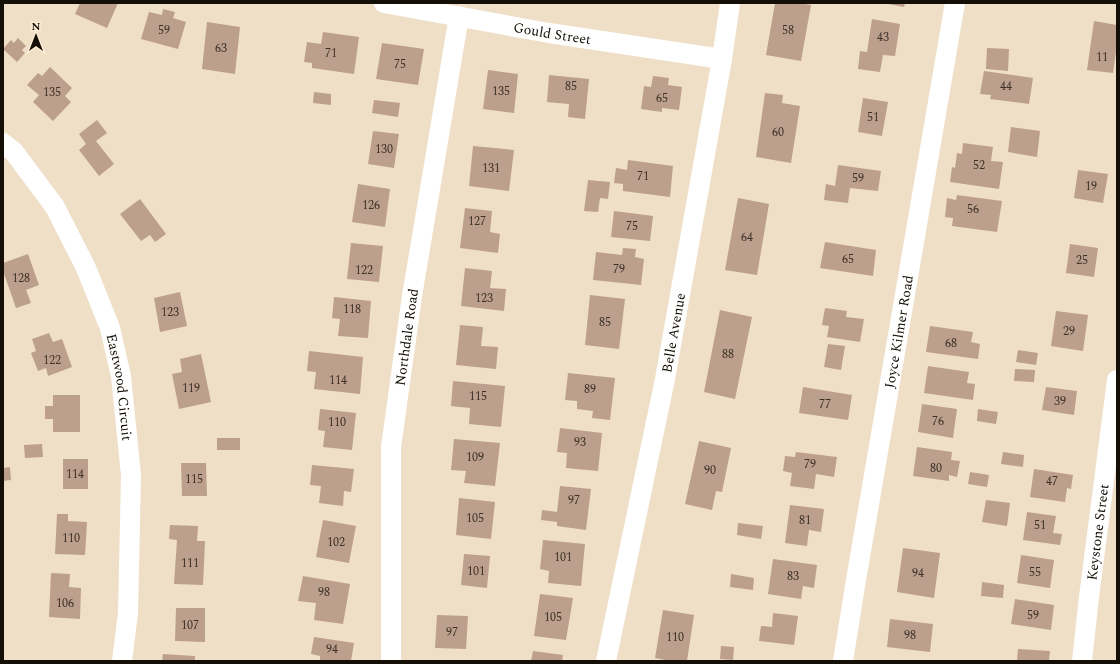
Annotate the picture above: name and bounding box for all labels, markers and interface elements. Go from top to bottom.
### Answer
north arrow [16,16,56,56]
street label: Gould Street [512,17,593,50]
text: N [32,18,41,35]
house number: 59 [158,21,170,40]
house number: 58 [782,21,794,40]
house number: 43 [877,28,889,47]
house number: 63 [215,39,227,58]
house number: 71 [325,44,337,63]
house number: 11 [1096,48,1108,67]
house number: 75 [394,55,406,74]
house number: 85 [565,77,577,96]
house number: 44 [1000,77,1012,96]
house number: 135 [492,82,510,101]
house number: 135 [43,83,61,102]
house number: 65 [656,89,668,108]
house number: 51 [867,108,879,127]
house number: 60 [772,123,784,142]
house number: 130 [375,140,393,159]
house number: 52 [973,156,985,175]
house number: 131 [482,159,500,178]
house number: 71 [637,167,649,186]
house number: 59 [852,169,864,188]
house number: 19 [1085,177,1097,196]
house number: 126 [362,196,380,215]
house number: 56 [967,200,979,219]
house number: 127 [468,212,486,231]
house number: 75 [626,217,638,236]
house number: 64 [741,228,753,247]
house number: 65 [842,250,854,269]
house number: 25 [1076,251,1088,270]
house number: 79 [613,260,625,279]
house number: 122 [355,261,373,280]
house number: 128 [12,269,30,288]
street label: Joyce Kilmer Road [879,273,919,390]
street label: Northdale Road [390,287,424,387]
house number: 123 [475,289,493,308]
street label: Belle Avenue [656,291,691,375]
house number: 118 [343,300,361,319]
house number: 123 [161,303,179,322]
house number: 85 [599,313,611,332]
house number: 29 [1063,322,1075,341]
street label: Eastwood Circuit [101,332,137,442]
house number: 68 [945,334,957,353]
house number: 88 [722,345,734,364]
house number: 122 [43,351,61,370]
house number: 114 [329,371,347,390]
house number: 119 [182,379,200,398]
house number: 89 [584,380,596,399]
house number: 115 [469,387,487,406]
house number: 39 [1054,392,1066,411]
house number: 77 [819,395,831,414]
house number: 76 [932,412,944,431]
house number: 110 [328,413,346,432]
house number: 93 [574,433,586,452]
house number: 109 [466,448,484,467]
house number: 79 [804,455,816,474]
house number: 80 [930,459,942,478]
house number: 90 [704,461,716,480]
house number: 114 [66,465,84,484]
house number: 115 [185,470,203,489]
house number: 47 [1046,472,1058,491]
street label: Keystone Street [1081,483,1115,581]
house number: 97 [568,491,580,510]
house number: 105 [466,509,484,528]
house number: 81 [799,511,811,530]
house number: 51 [1034,516,1046,535]
house number: 110 [62,529,80,548]
house number: 102 [327,533,345,552]
house number: 101 [554,548,572,567]
house number: 111 [181,554,199,573]
house number: 101 [467,562,485,581]
house number: 55 [1029,563,1041,582]
house number: 94 [912,564,924,583]
house number: 83 [787,567,799,586]
house number: 98 [318,583,330,602]
house number: 106 [56,594,74,613]
house number: 59 [1027,606,1039,625]
house number: 105 [544,608,562,627]
house number: 107 [181,616,199,635]
house number: 97 [446,623,458,642]
house number: 98 [904,626,916,645]
house number: 110 [666,628,684,647]
house number: 94 [326,640,338,659]

